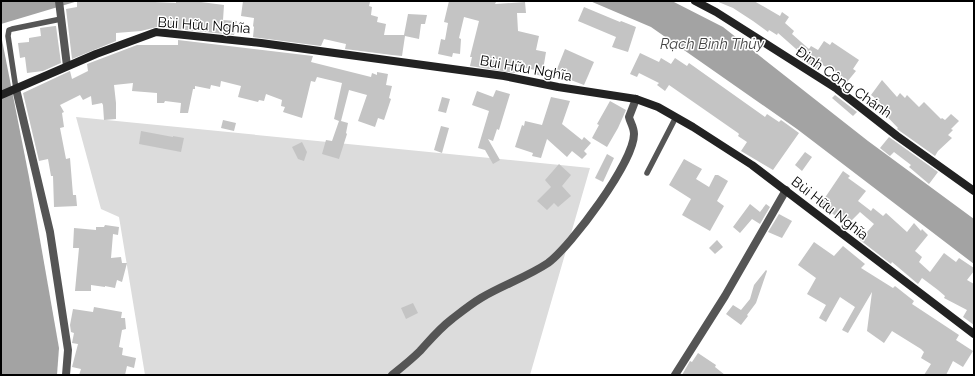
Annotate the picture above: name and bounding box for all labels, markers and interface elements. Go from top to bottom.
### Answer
street label: Bùi Hữu Nghĩa [157,14,251,36]
water label: Rạch Bình Thủy [660,35,765,53]
street label: Đinh Công Chánh [793,43,895,121]
street label: Bùi Hữu Nghĩa [479,52,573,84]
street label: Bùi Hữu Nghĩa [788,173,872,243]

